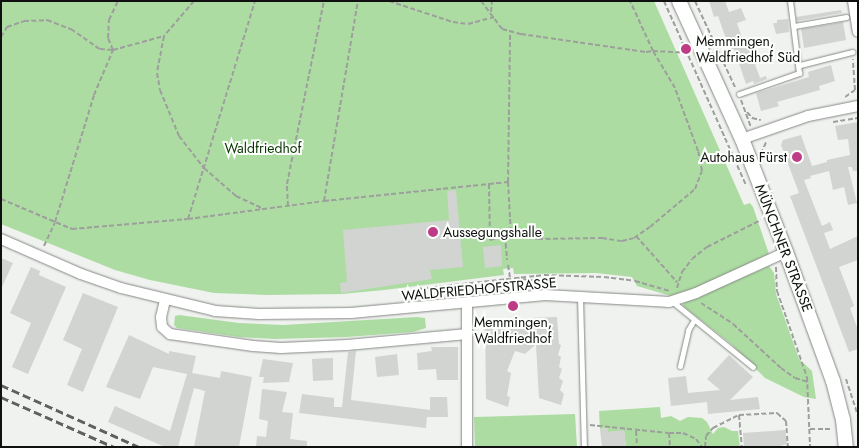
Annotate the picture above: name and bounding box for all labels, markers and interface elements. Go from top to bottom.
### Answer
place label: Memmingen, Waldfriedhof Süd [696,33,800,65]
marker: Memmingen, Waldfriedhof Süd [680,43,692,55]
park label: Waldfriedhof [224,140,302,156]
place label: Autohaus Fürst [700,149,787,165]
marker: Autohaus Fürst [791,151,803,163]
street label: MÜNCHNER STRASSE [752,182,816,314]
place label: Aussegungshalle [443,224,542,240]
marker: Aussegungshalle [427,226,439,238]
street label: WALDFRIEDHOFSTRASSE [401,274,557,304]
marker: Memmingen, Waldfriedhof [507,300,519,312]
place label: Memmingen, Waldfriedhof [474,314,552,347]

